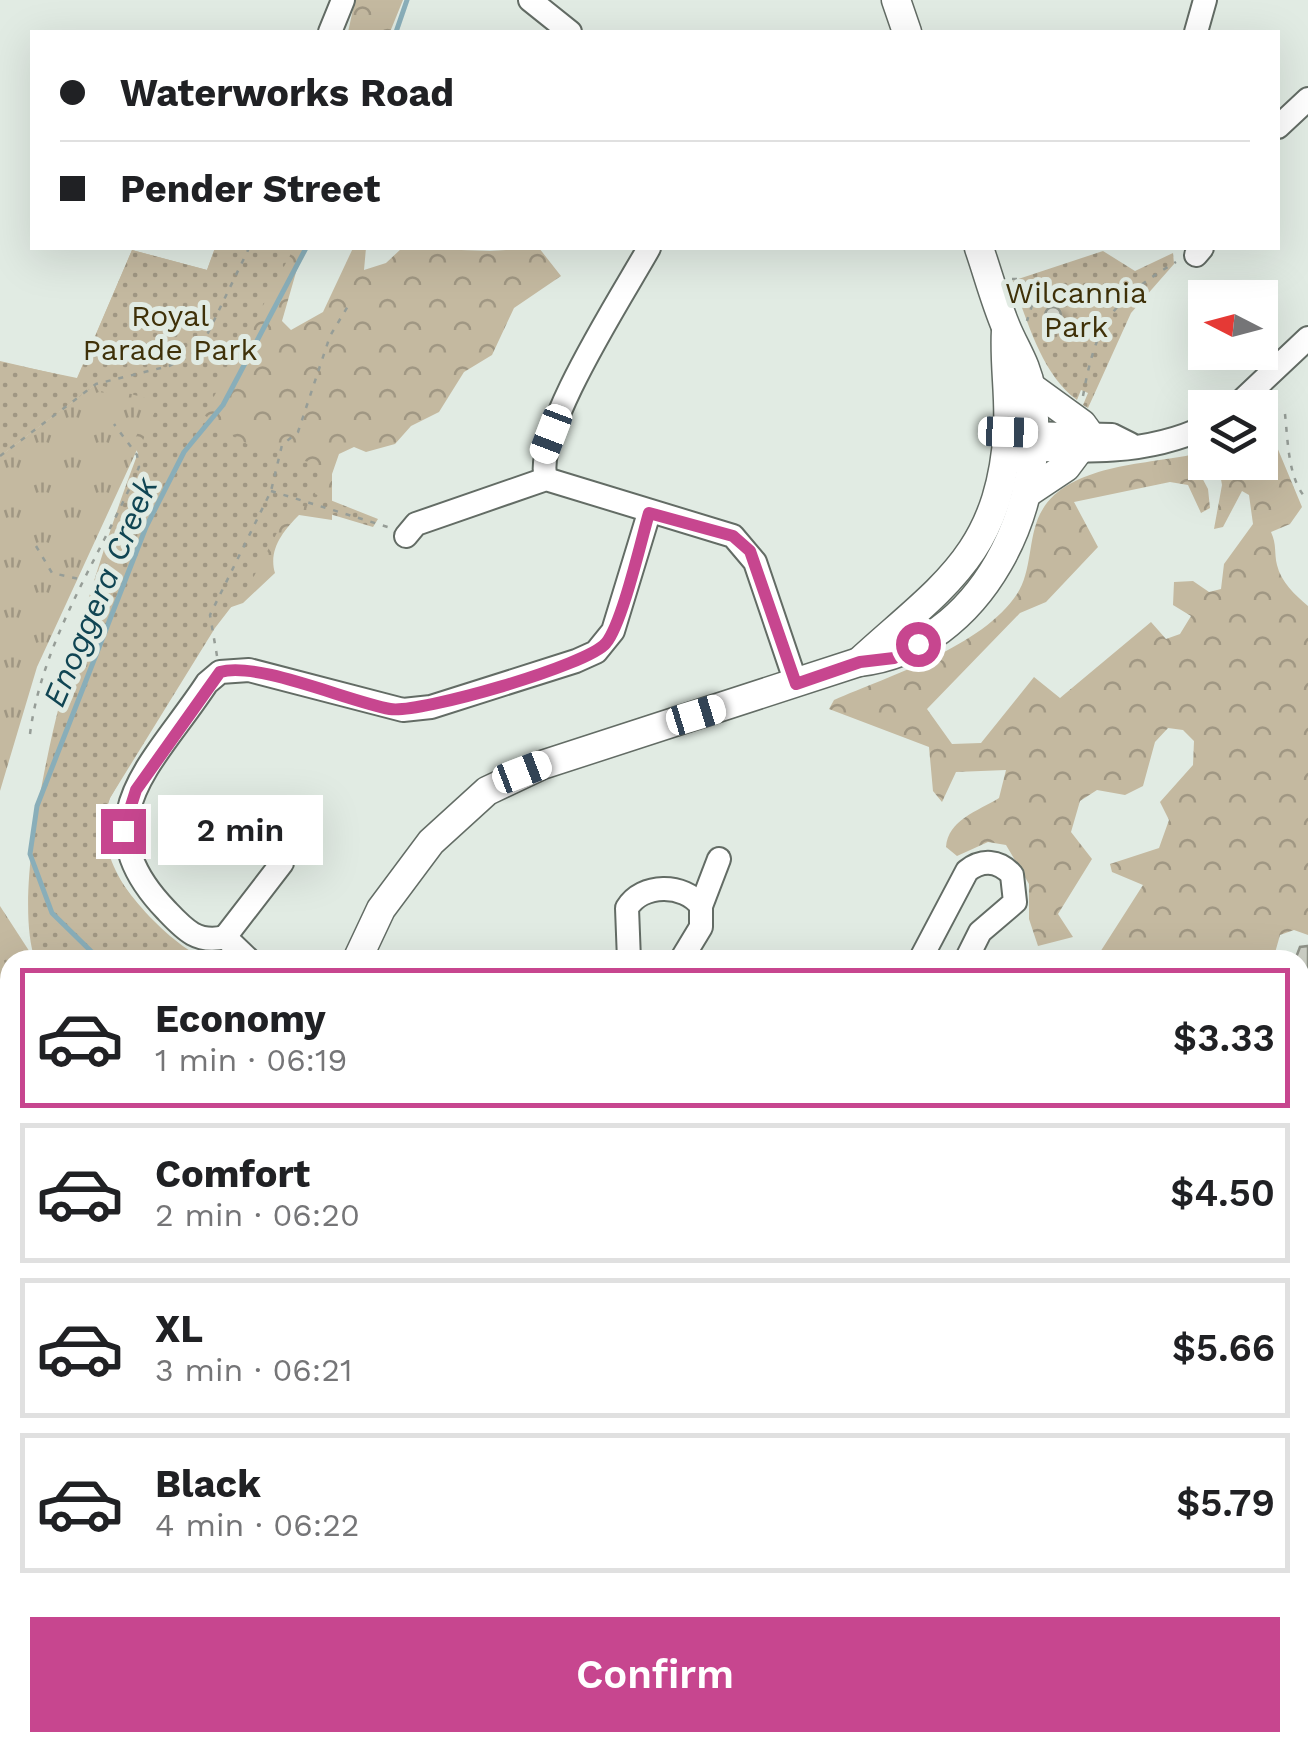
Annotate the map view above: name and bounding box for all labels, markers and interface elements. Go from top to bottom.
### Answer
text: Waterworks Road [120,71,454,115]
text: Pender Street [120,167,380,211]
park label: Wilcannia Park [1005,275,1147,344]
north arrow [1188,280,1278,370]
map controls [1188,280,1278,480]
park label: Royal Parade Park [83,298,257,367]
button: layers [1188,390,1278,480]
car [526,401,576,467]
car [977,416,1039,448]
water label: Enoggera Creek [35,470,166,712]
route start [896,622,941,667]
car [663,692,729,738]
car [489,747,555,797]
callout: 2 min [158,796,323,866]
route end [101,809,146,854]
text: 2 min [197,811,284,849]
icon: car [35,993,125,1083]
text: Economy [155,997,326,1041]
text: $3.33 [1173,1016,1275,1060]
text: 1 min · 06:19 [155,1041,347,1079]
icon: car [35,1148,125,1238]
text: Comfort [155,1152,310,1196]
text: $4.50 [1170,1171,1275,1215]
text: 2 min · 06:20 [155,1196,360,1234]
icon: car [35,1303,125,1393]
text: XL [155,1307,203,1351]
text: $5.66 [1172,1326,1275,1370]
text: 3 min · 06:21 [155,1351,352,1389]
icon: car [35,1458,125,1548]
text: Black [155,1462,261,1506]
text: $5.79 [1176,1481,1275,1525]
text: 4 min · 06:22 [155,1506,359,1544]
button: Confirm [30,1617,1280,1732]

